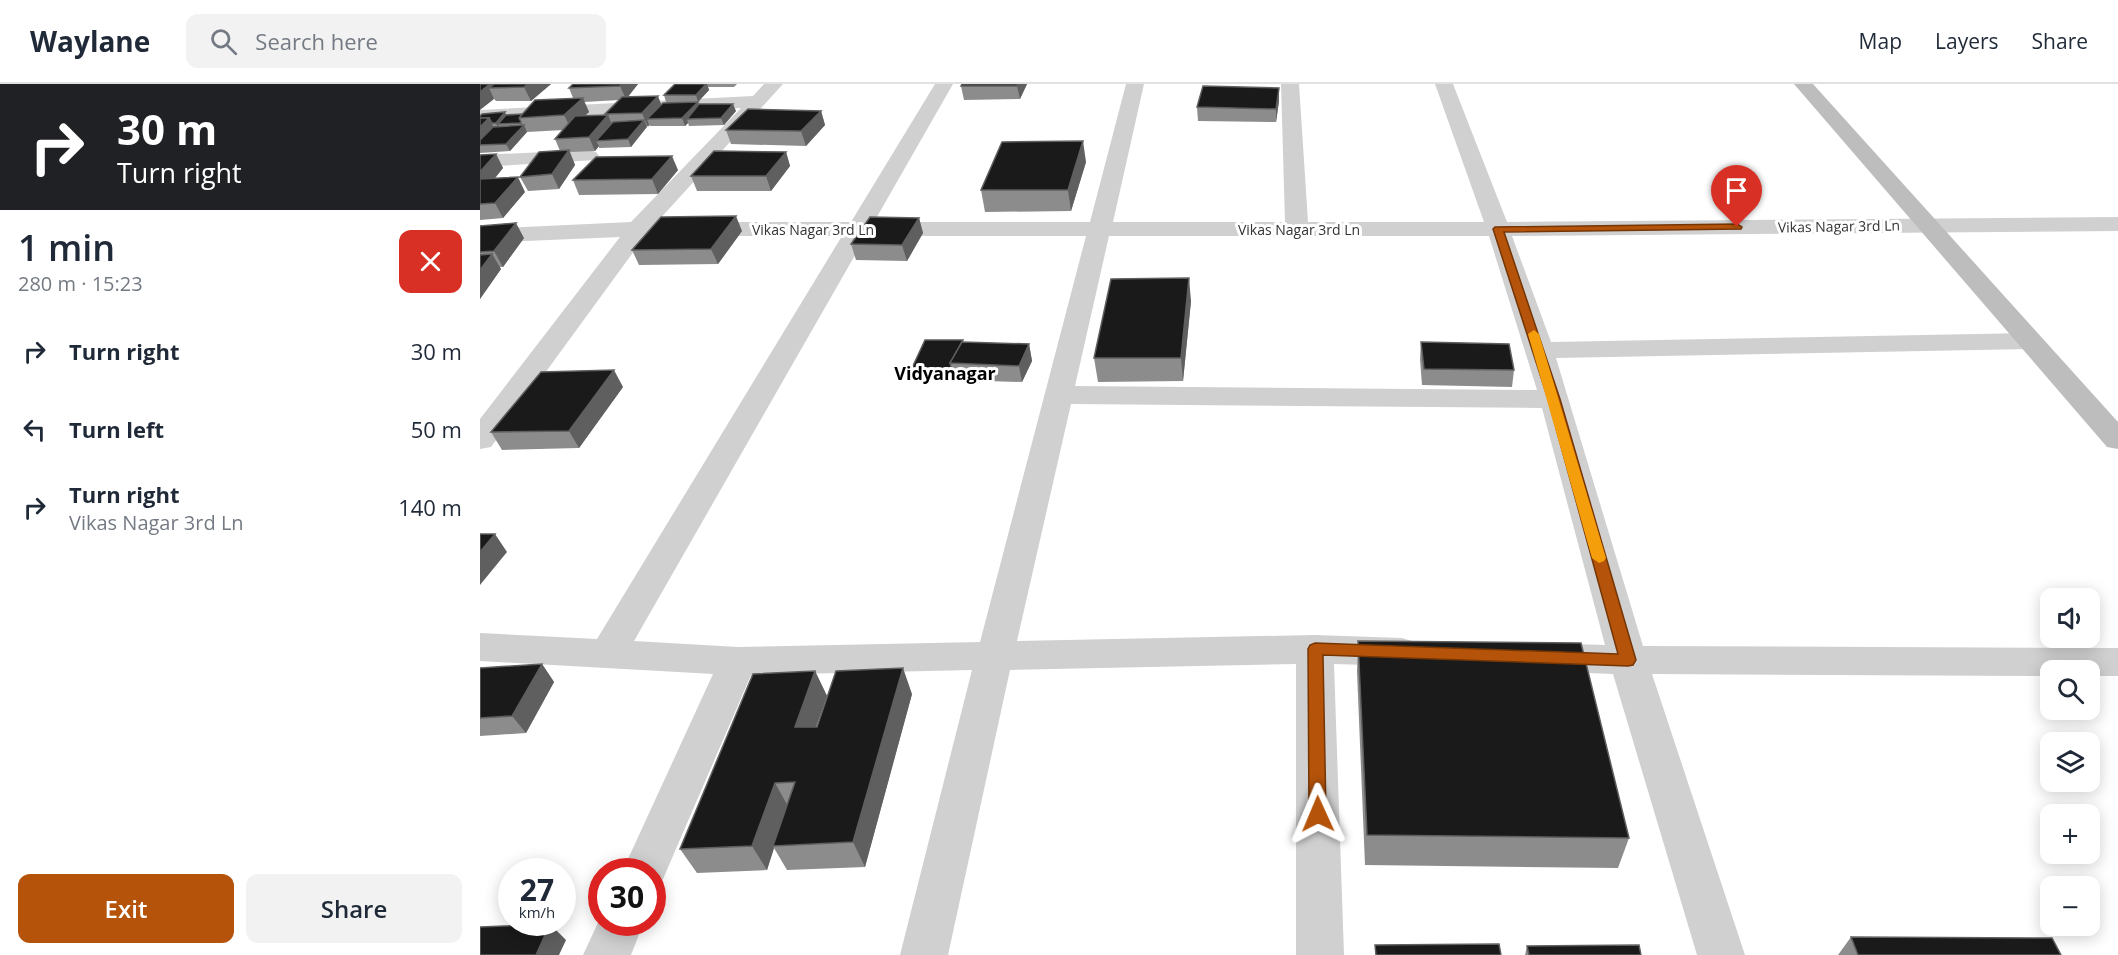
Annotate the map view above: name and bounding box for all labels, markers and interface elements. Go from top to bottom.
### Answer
search box [186,14,606,68]
text: Waylane [30,22,150,60]
icon: search [207,25,240,58]
text: Search here [255,26,378,56]
text: Map [1859,27,1902,55]
text: Layers [1935,27,1999,55]
text: Share [2032,27,2088,55]
text: 30 m [117,100,217,157]
icon: right [18,108,96,186]
text: Turn right [117,154,242,191]
pin [1711,165,1762,227]
icon: arrive [1720,174,1753,207]
street label: Vikas Nagar 3rd Ln [1778,215,1900,237]
street label: Vikas Nagar 3rd Ln [752,220,874,239]
street label: Vikas Nagar 3rd Ln [1238,220,1360,239]
text: 1 min [18,223,115,272]
button: close [399,230,462,293]
text: 280 m · 15:23 [18,270,143,297]
icon: right [18,335,51,368]
text: Turn right [69,336,180,366]
text: 30 m [411,336,462,366]
district label: Vidyanagar [894,361,996,385]
icon: left [18,413,51,446]
text: Turn left [69,414,164,444]
text: 50 m [411,414,462,444]
text: Turn right [69,479,180,509]
icon: right [18,491,51,524]
text: 140 m [398,492,462,522]
text: Vikas Nagar 3rd Ln [69,509,244,536]
map controls [2040,588,2100,936]
button: sound [2040,588,2100,648]
button: search [2040,660,2100,720]
button: layers [2040,732,2100,792]
position arrow [1286,782,1350,846]
button: + [2040,804,2100,864]
speed limit sign: 30 [588,858,666,936]
text: 27 [520,869,554,910]
button: Exit [18,874,234,943]
button: Share [246,874,462,943]
button: − [2040,876,2100,936]
text: km/h [519,902,555,922]

